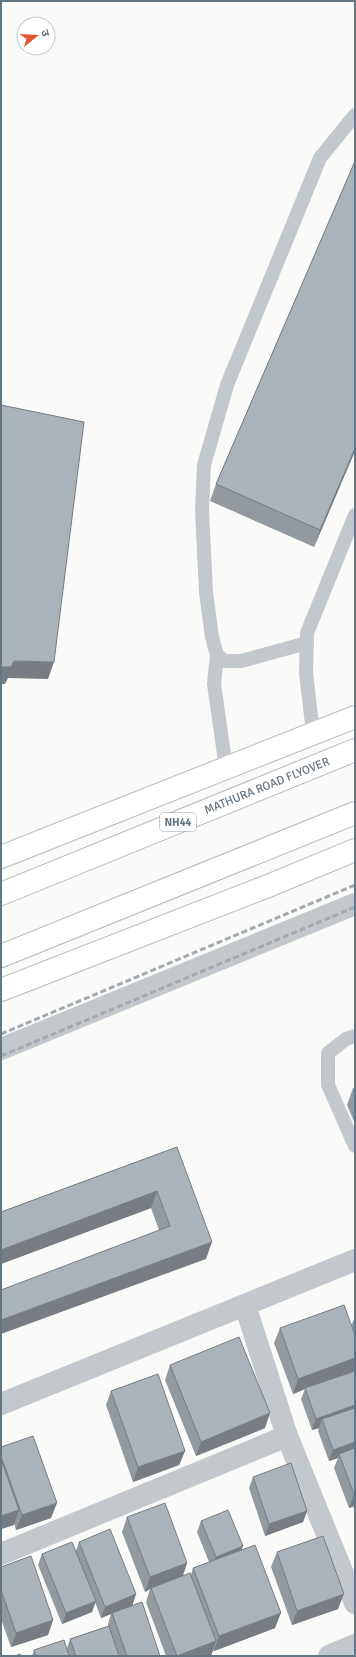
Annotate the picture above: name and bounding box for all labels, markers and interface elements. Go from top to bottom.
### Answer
north arrow [16,16,56,56]
text: उ [38,28,52,39]
street label: MATHURA ROAD FLYOVER [202,754,332,818]
road number: NH44 [160,813,196,831]

